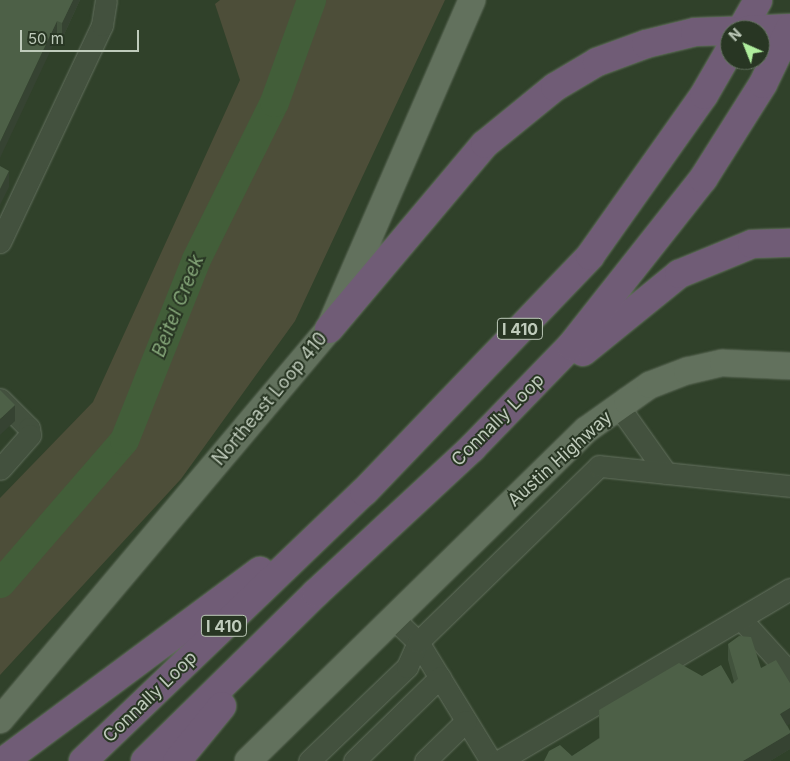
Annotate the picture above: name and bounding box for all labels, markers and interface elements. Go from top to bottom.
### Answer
scale bar [22,20,141,52]
north arrow [720,20,770,70]
text: N [725,25,745,44]
text: 50 m [28,29,64,48]
water label: Beitel Creek [147,252,209,360]
road number: I 410 [496,316,544,342]
street label: Northeast Loop 410 [208,328,332,470]
street label: Connally Loop [447,369,549,471]
street label: Austin Highway [503,407,617,511]
road number: I 410 [200,612,248,640]
street label: Connally Loop [99,647,201,747]

